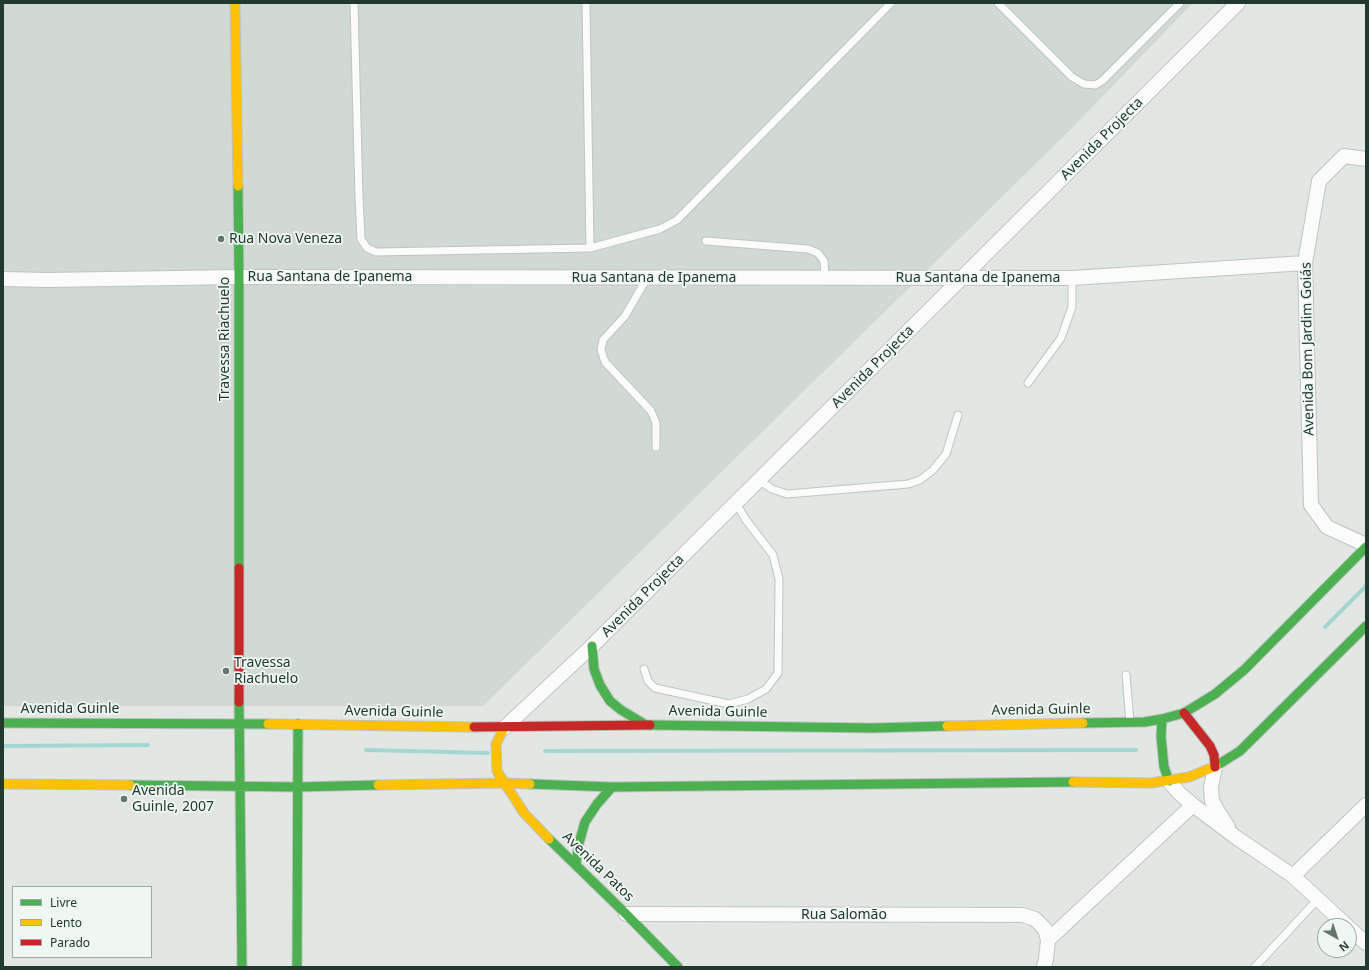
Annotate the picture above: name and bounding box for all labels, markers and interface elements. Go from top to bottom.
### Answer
street label: Avenida Projecta [1057,94,1147,184]
place label: Rua Nova Veneza [229,231,342,247]
marker: Rua Nova Veneza [216,234,226,244]
street label: Avenida Bom Jardim Goiás [1298,262,1318,436]
street label: Rua Santana de Ipanema [248,269,412,285]
street label: Rua Santana de Ipanema [572,270,736,286]
street label: Rua Santana de Ipanema [896,270,1060,286]
street label: Travessa Riachuelo [217,277,233,401]
street label: Avenida Projecta [828,322,918,412]
street label: Avenida Projecta [598,551,688,641]
place label: Travessa Riachuelo [234,655,298,688]
marker: Travessa Riachuelo [221,666,231,676]
street label: Avenida Guinle [21,701,119,717]
street label: Avenida Guinle [991,701,1091,719]
street label: Avenida Guinle [344,703,444,721]
street label: Avenida Guinle [668,703,768,721]
place label: Avenida Guinle, 2007 [132,783,214,816]
marker: Avenida Guinle, 2007 [119,794,129,804]
street label: Avenida Patos [559,829,637,905]
legend [12,886,152,958]
text: Livre [50,894,77,911]
street label: Rua Salomão [801,907,887,923]
text: Lento [50,914,82,931]
north arrow [1317,918,1357,958]
text: Parado [50,934,90,951]
text: N [1336,938,1352,956]

